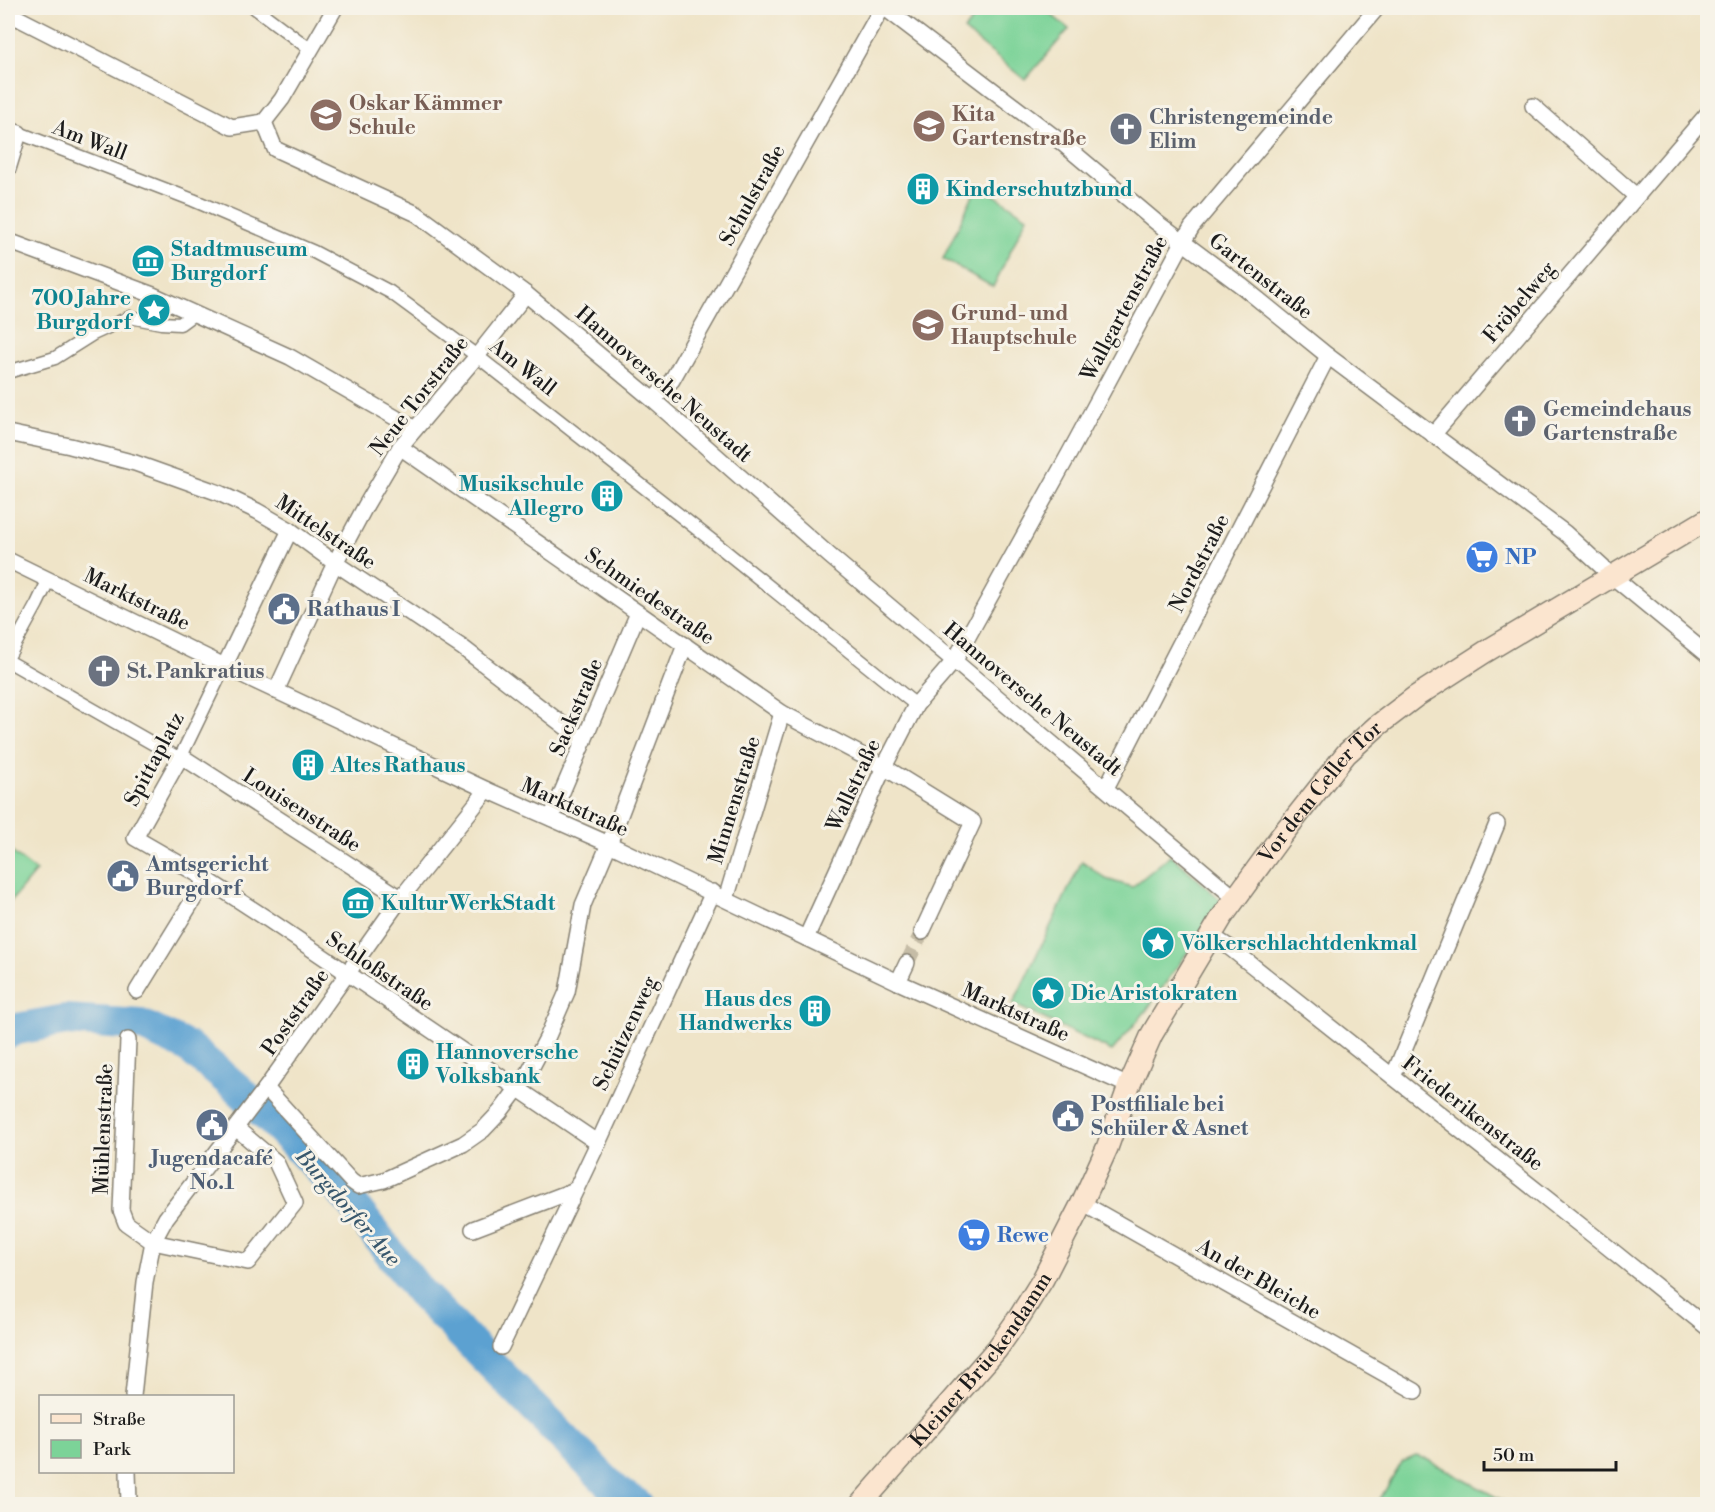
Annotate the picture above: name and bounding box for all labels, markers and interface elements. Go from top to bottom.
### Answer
place label: Oskar Kämmer Schule [349,91,503,141]
school or university icon: Oskar Kämmer Schule [308,97,344,133]
place label: Kita Gartenstraße [952,102,1087,152]
place label: Christengemeinde Elim [1149,105,1333,155]
school or university icon: Kita Gartenstraße [911,108,947,144]
church icon: Christengemeinde Elim [1108,111,1144,147]
street label: Am Wall [48,114,131,167]
street label: Schulstraße [714,140,791,251]
building icon: Kinderschutzbund [905,171,941,207]
place label: Kinderschutzbund [946,177,1133,203]
street label: Gartenstraße [1203,228,1318,325]
street label: Wallgartenstraße [1075,231,1174,387]
place label: Stadtmuseum Burgdorf [171,237,308,287]
museum icon: Stadtmuseum Burgdorf [130,243,166,279]
street label: Fröbelweg [1478,256,1562,349]
place label: 700 Jahre Burgdorf [31,286,134,336]
place icon: 700 Jahre Burgdorf [136,292,172,328]
street label: Hannoversche Neustadt [570,301,758,469]
place label: Grund- und Hauptschule [951,301,1077,351]
school or university icon: Grund- und Hauptschule [910,307,946,343]
street label: Neue Torstraße [365,331,475,462]
street label: Am Wall [483,333,561,402]
place label: Gemeindehaus Gartenstraße [1543,397,1692,447]
church icon: Gemeindehaus Gartenstraße [1502,403,1538,439]
place label: Musikschule Allegro [459,472,584,522]
building icon: Musikschule Allegro [589,478,625,514]
street label: Mittelstraße [270,490,381,576]
street label: Nordstraße [1164,510,1236,617]
supermarket icon: NP [1464,539,1500,575]
street label: Schmiedestraße [580,542,719,651]
place label: NP [1505,545,1537,571]
street label: Marktstraße [79,563,194,637]
public building icon: Rathaus I [266,591,302,627]
place label: Rathaus I [307,597,400,623]
street label: Hannoversche Neustadt [938,617,1128,783]
church icon: St. Pankratius [86,653,122,689]
street label: Sackstraße [545,654,609,760]
place label: St. Pankratius [127,659,265,685]
street label: Spittaplatz [119,708,191,811]
street label: Vor dem Celler Tor [1253,716,1388,870]
street label: Minnenstraße [703,733,767,867]
street label: Wallstraße [821,735,887,837]
building icon: Altes Rathaus [290,747,326,783]
place label: Altes Rathaus [330,753,466,779]
street label: Louisenstraße [237,763,365,859]
street label: Marktstraße [517,773,633,843]
place label: Amtsgericht Burgdorf [145,852,269,902]
public building icon: Amtsgericht Burgdorf [105,858,141,894]
museum icon: KulturWerkStadt [340,885,376,921]
place label: KulturWerkStadt [381,891,556,917]
place icon: Völkerschlachtdenkmal [1140,925,1176,961]
street label: Schloßstraße [321,926,438,1017]
place label: Völkerschlachtdenkmal [1180,931,1417,957]
street label: Poststraße [256,964,335,1061]
street label: Schützenweg [588,972,664,1095]
place icon: Die Aristokraten [1030,975,1066,1011]
street label: Marktstraße [958,978,1074,1048]
place label: Die Aristokraten [1071,981,1238,1007]
place label: Haus des Handwerks [679,987,792,1037]
building icon: Haus des Handwerks [797,993,833,1029]
place label: Hannoversche Volksbank [435,1040,579,1090]
building icon: Hannoversche Volksbank [395,1046,431,1082]
street label: Friederikenstraße [1397,1051,1548,1177]
street label: Mühlenstraße [89,1063,119,1195]
place label: Postfiliale bei Schüler & Asnet [1091,1092,1249,1142]
public building icon: Postfiliale bei Schüler & Asnet [1050,1098,1086,1134]
public building icon: Jugendacafé No.1 [194,1107,230,1143]
water label: Burgdorfer Aue [289,1143,406,1272]
place label: Jugendacafé No.1 [148,1146,273,1196]
supermarket icon: Rewe [956,1217,992,1253]
place label: Rewe [997,1223,1049,1249]
street label: An der Bleiche [1191,1233,1325,1326]
street label: Kleiner Brückendamm [905,1268,1058,1453]
legend [39,1395,234,1473]
text: Straße [93,1408,146,1431]
scale bar [1484,1434,1616,1472]
text: Park [93,1438,132,1461]
text: 50 m [1493,1444,1535,1467]

